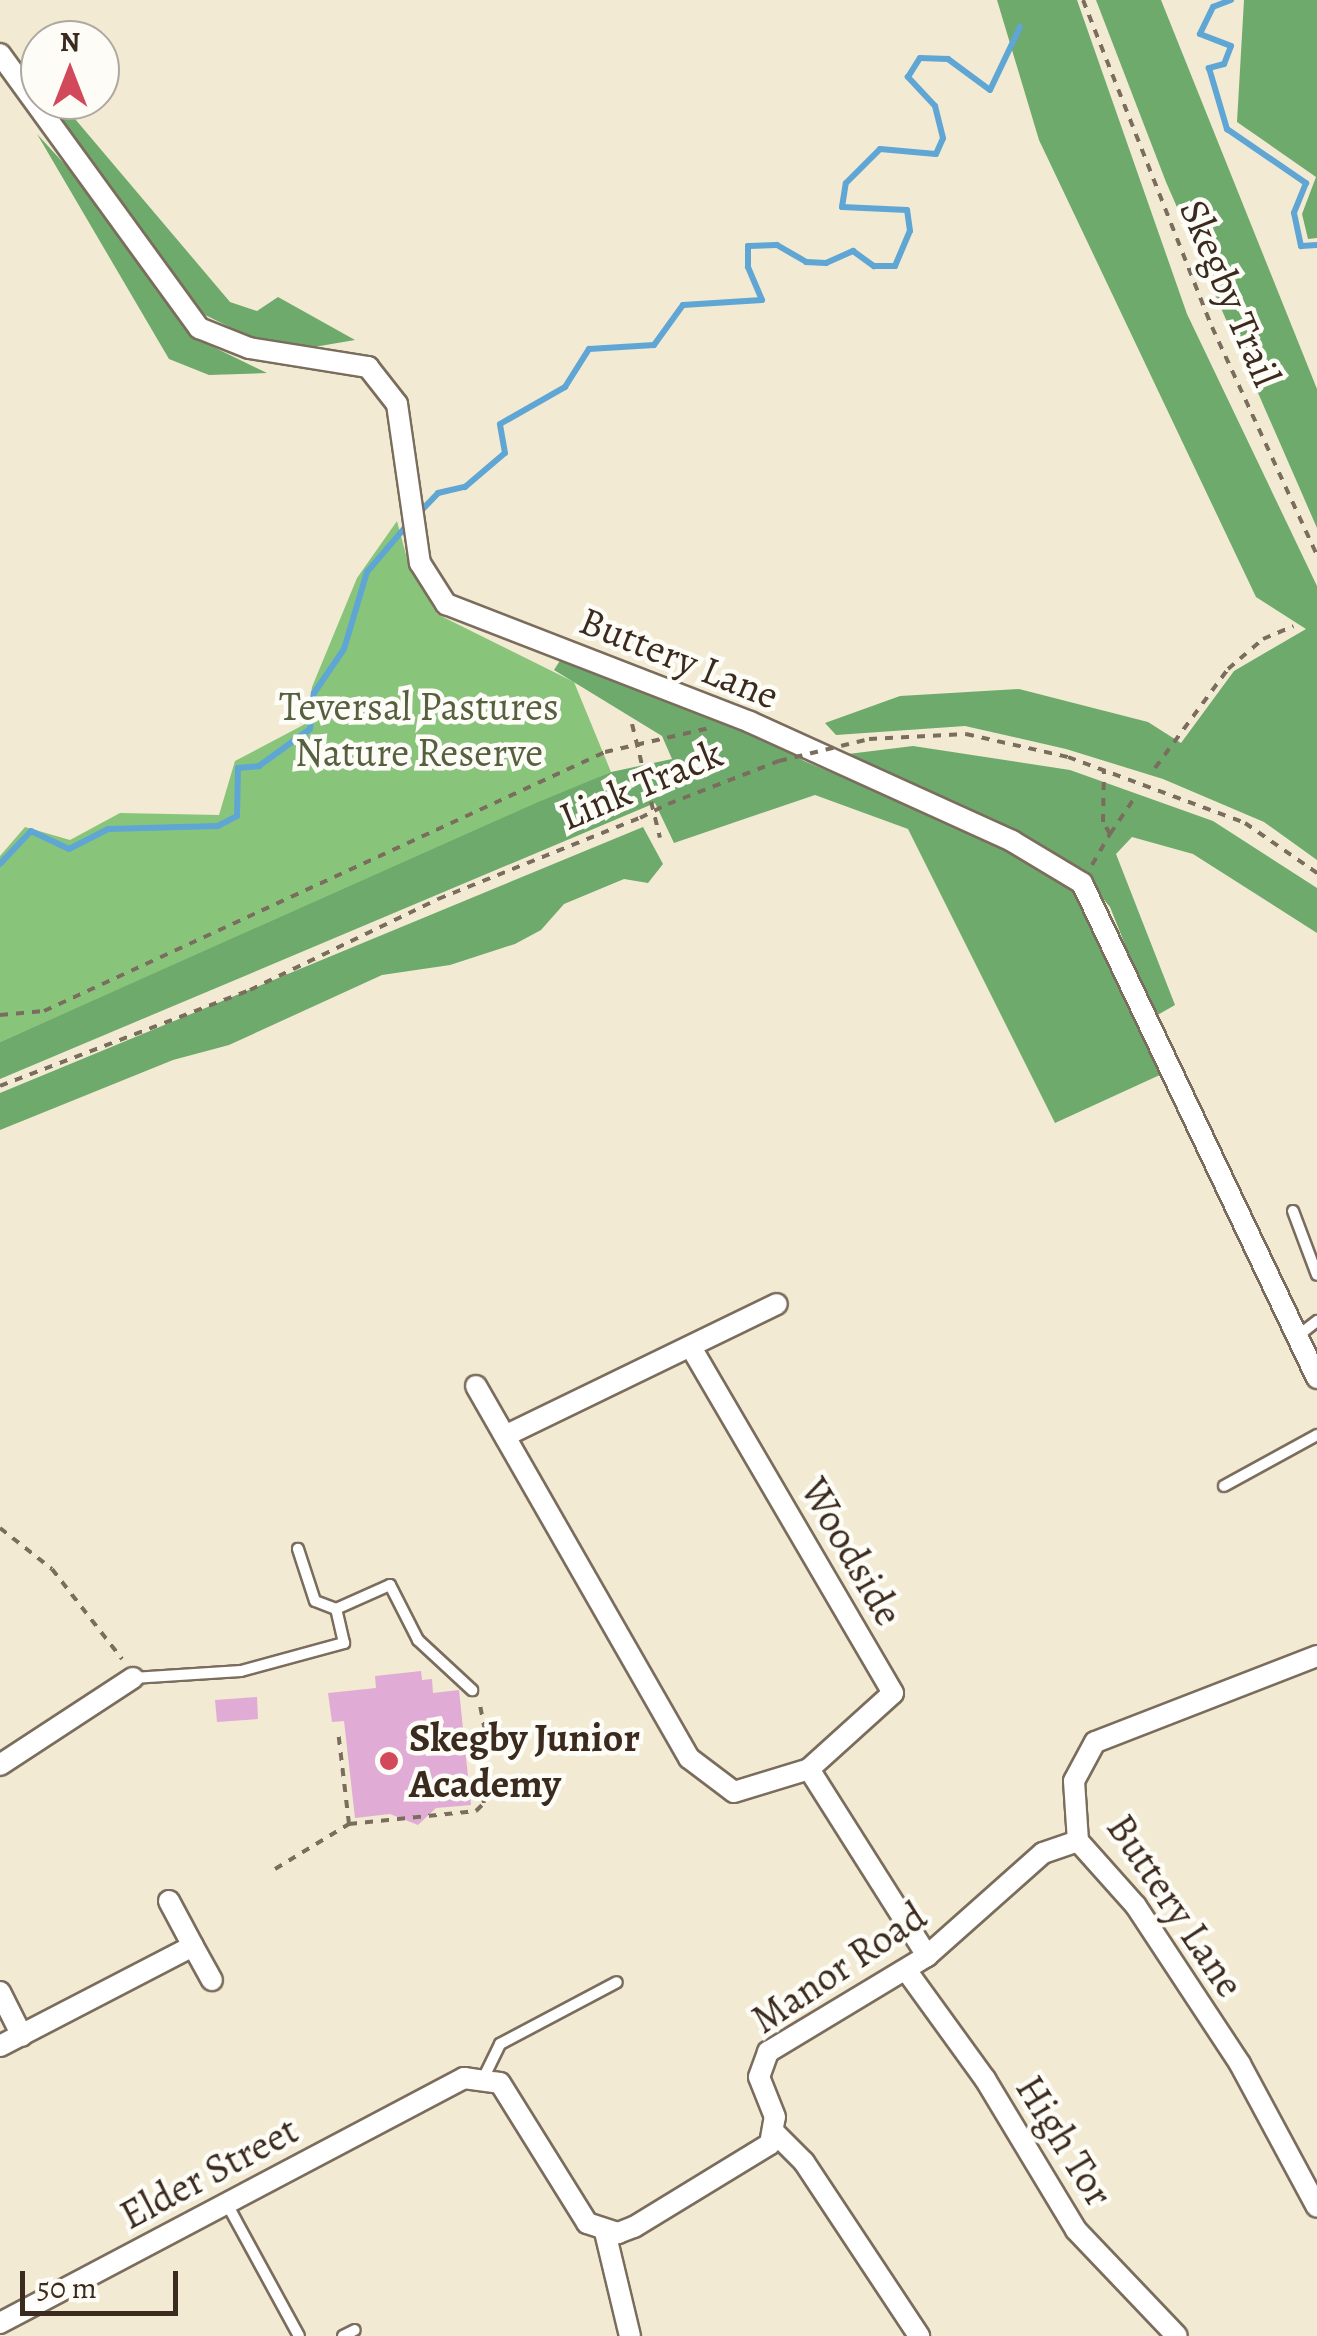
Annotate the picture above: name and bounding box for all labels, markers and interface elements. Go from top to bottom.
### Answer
north arrow [20,20,120,120]
text: N [60,23,80,61]
street label: Skegby Trail [1169,192,1291,394]
street label: Buttery Lane [573,596,785,720]
park label: Teversal Pastures Nature Reserve [279,683,559,777]
street label: Link Track [552,729,730,841]
street label: Woodside [790,1470,912,1634]
place label: Skegby Junior Academy [409,1714,640,1808]
marker: Skegby Junior Academy [378,1750,400,1772]
street label: Buttery Lane [1096,1805,1254,2007]
street label: Manor Road [742,1892,936,2044]
street label: High Tor [1005,2067,1123,2215]
street label: Elder Street [112,2106,306,2240]
scale bar [25,2251,182,2313]
text: 50 m [37,2268,97,2308]

